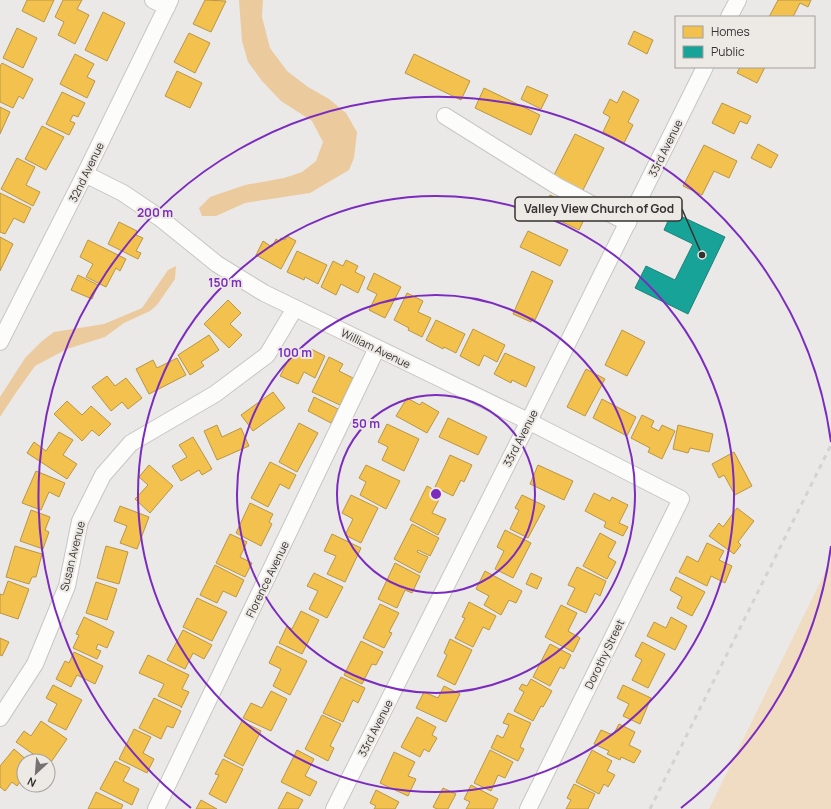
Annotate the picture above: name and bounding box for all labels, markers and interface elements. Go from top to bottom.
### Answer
legend [675,16,815,68]
text: Homes [711,23,750,40]
text: Public [711,43,745,60]
street label: 33rd Avenue [645,116,686,179]
street label: 32nd Avenue [65,139,107,205]
callout: Valley View Church of God [515,197,682,221]
text: Valley View Church of God [524,200,674,217]
text: 200 m [137,204,173,221]
text: 150 m [208,274,242,291]
street label: William Avenue [339,325,414,372]
text: 100 m [278,344,312,361]
street label: 33rd Avenue [499,406,541,469]
text: 50 m [352,415,380,432]
centre of rings [429,487,443,501]
street label: Susan Avenue [56,519,88,593]
street label: Florence Avenue [242,538,292,620]
street label: Dorothy Street [581,617,627,691]
street label: 33rd Avenue [354,696,396,759]
north arrow [16,753,56,793]
text: N [24,774,38,791]

